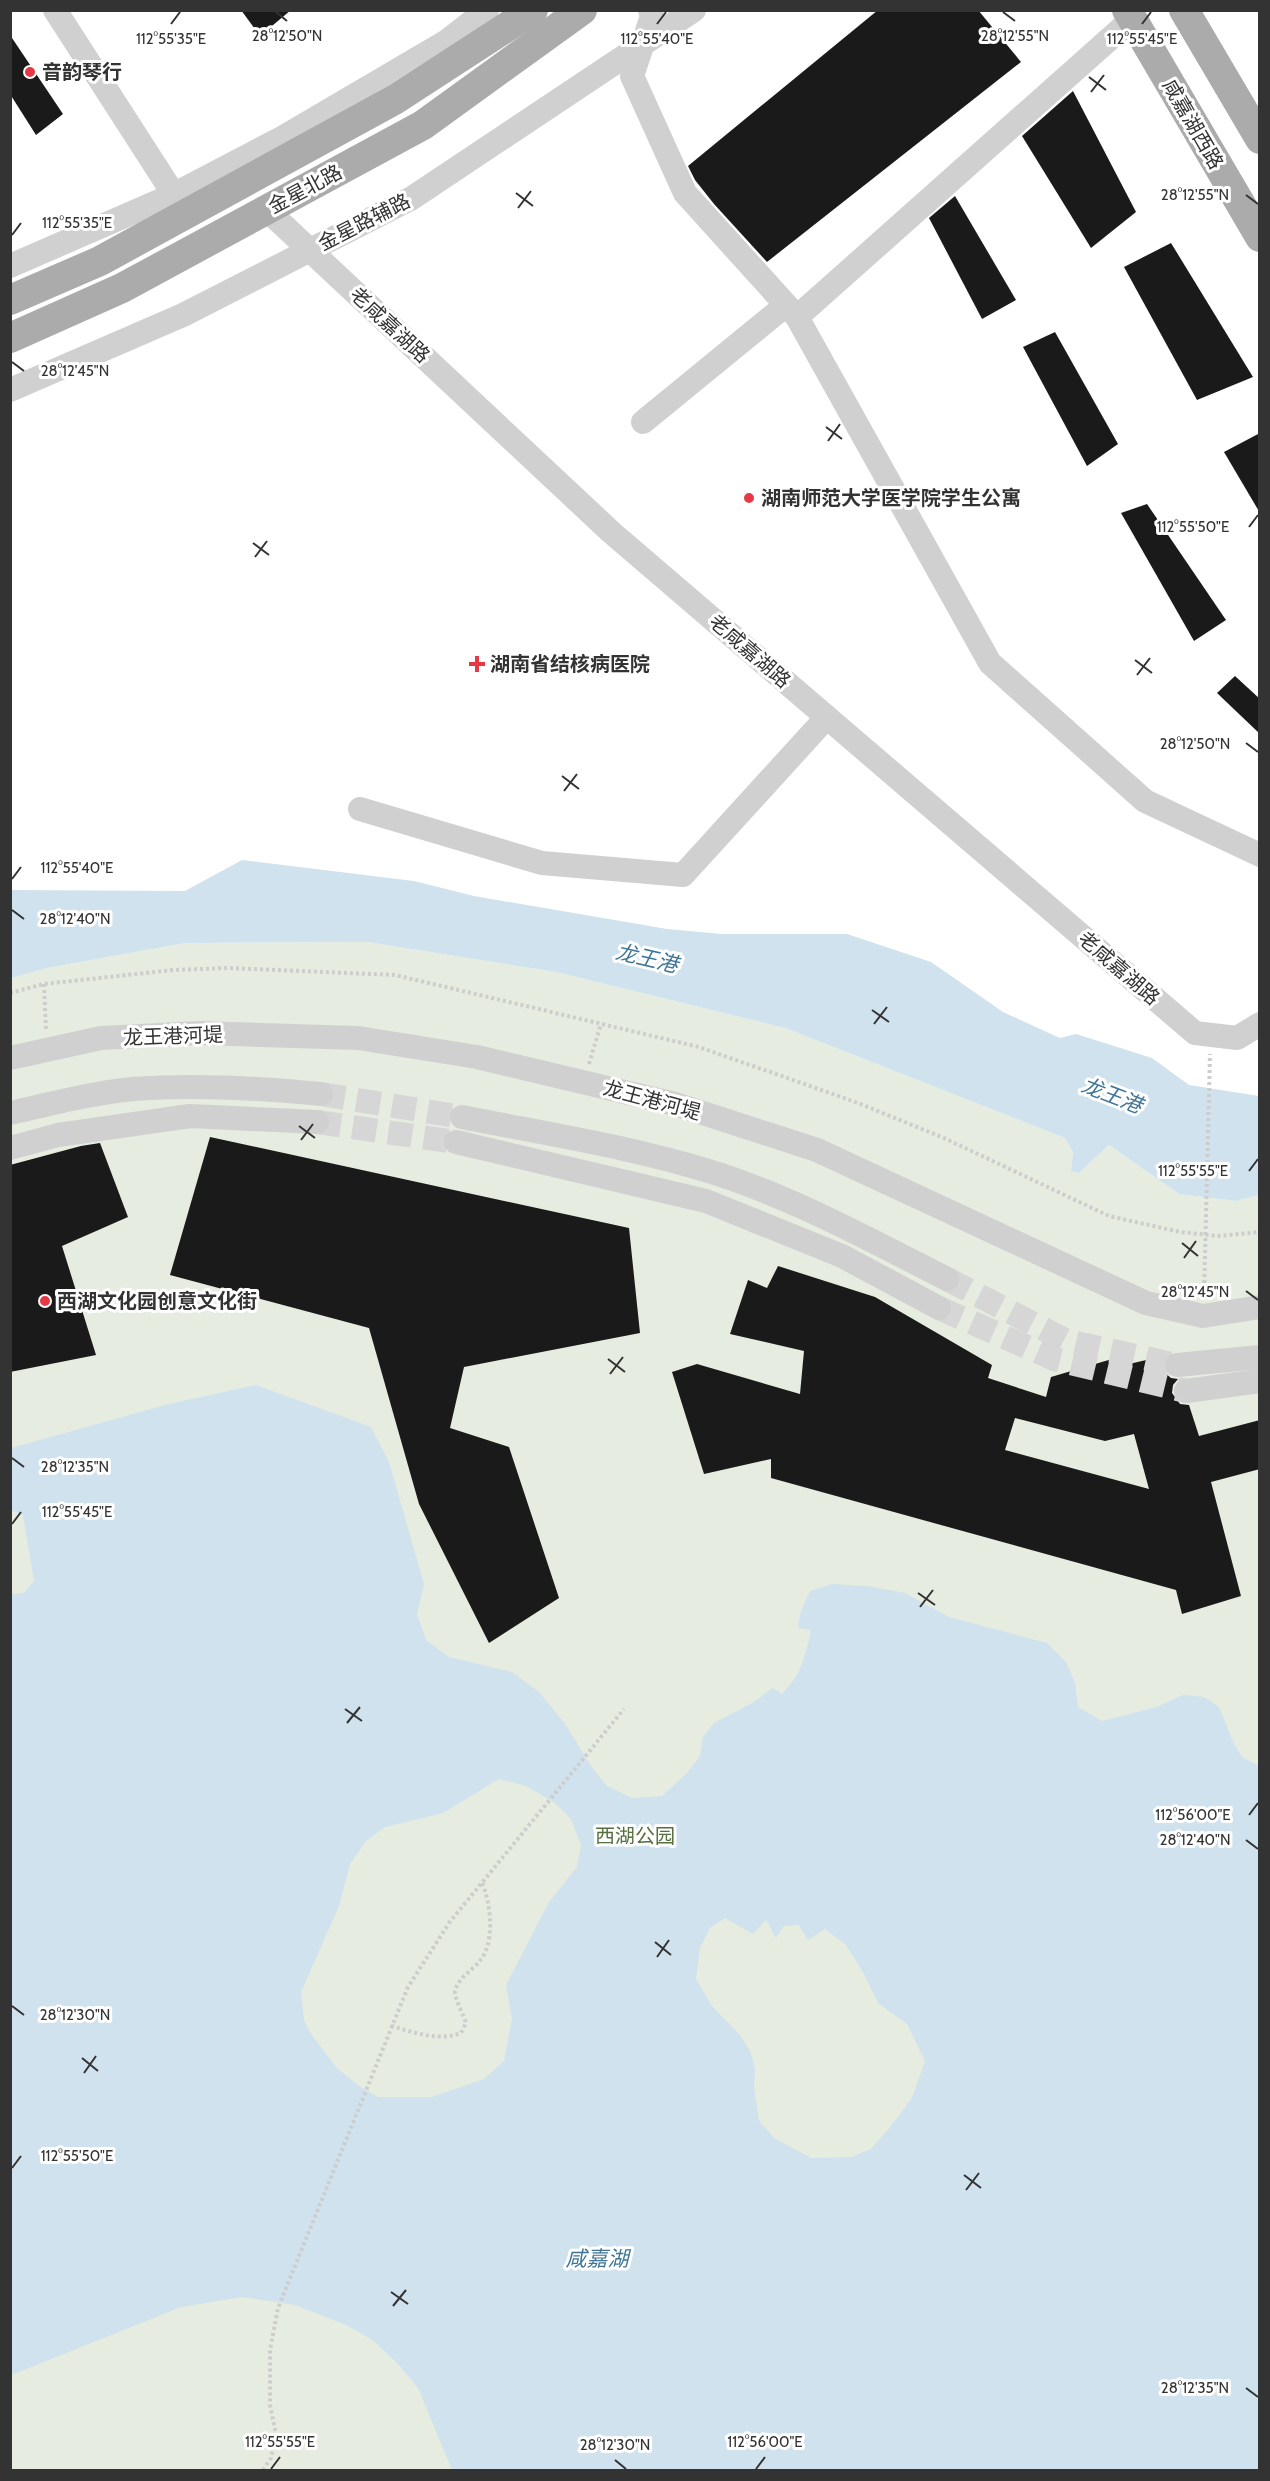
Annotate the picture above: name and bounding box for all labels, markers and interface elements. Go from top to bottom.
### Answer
text: 28°12'50"N [252,27,322,45]
text: 28°12'55"N [981,27,1049,45]
text: 112°55'35"E [136,30,206,48]
text: 112°55'40"E [621,30,693,48]
text: 112°55'45"E [1107,30,1177,48]
place label: 音韵琴行 [42,60,122,84]
marker: 音韵琴行 [23,65,37,79]
street label: 咸嘉湖西路 [1158,75,1228,173]
street label: 金星北路 [264,160,346,218]
text: 28°12'55"N [1161,186,1229,204]
street label: 金星路辅路 [314,189,414,255]
text: 112°55'35"E [42,214,112,232]
street label: 老咸嘉湖路 [345,282,435,368]
text: 28°12'45"N [41,362,109,380]
place label: 湖南师范大学医学院学生公寓 [761,486,1021,510]
marker: 湖南师范大学医学院学生公寓 [742,491,756,505]
text: 112°55'50"E [1157,518,1229,536]
street label: 老咸嘉湖路 [704,609,796,693]
place label: 湖南省结核病医院 [490,652,650,676]
marker: 湖南省结核病医院 [468,655,486,673]
text: 28°12'50"N [1160,735,1230,753]
text: 112°55'40"E [41,859,113,877]
text: 28°12'40"N [40,910,110,928]
street label: 老咸嘉湖路 [1073,926,1165,1010]
water label: 龙王港 [613,939,683,978]
street label: 龙王港河堤 [123,1022,223,1050]
water label: 龙王港 [1078,1072,1149,1119]
street label: 龙王港河堤 [601,1075,703,1125]
text: 112°55'55"E [1158,1162,1228,1180]
text: 28°12'45"N [1161,1283,1229,1301]
place label: 西湖文化园创意文化街 [57,1289,257,1313]
marker: 西湖文化园创意文化街 [38,1294,52,1308]
text: 28°12'35"N [41,1458,109,1476]
text: 112°55'45"E [42,1503,112,1521]
text: 112°56'00"E [1155,1806,1231,1824]
park label: 西湖公园 [595,1824,675,1848]
text: 28°12'40"N [1160,1831,1230,1849]
text: 28°12'30"N [40,2006,110,2024]
text: 112°55'50"E [41,2147,113,2165]
water label: 咸嘉湖 [566,2246,631,2271]
text: 28°12'35"N [1161,2379,1229,2397]
text: 112°55'55"E [245,2433,315,2451]
text: 112°56'00"E [727,2433,803,2451]
text: 28°12'30"N [580,2436,650,2454]

